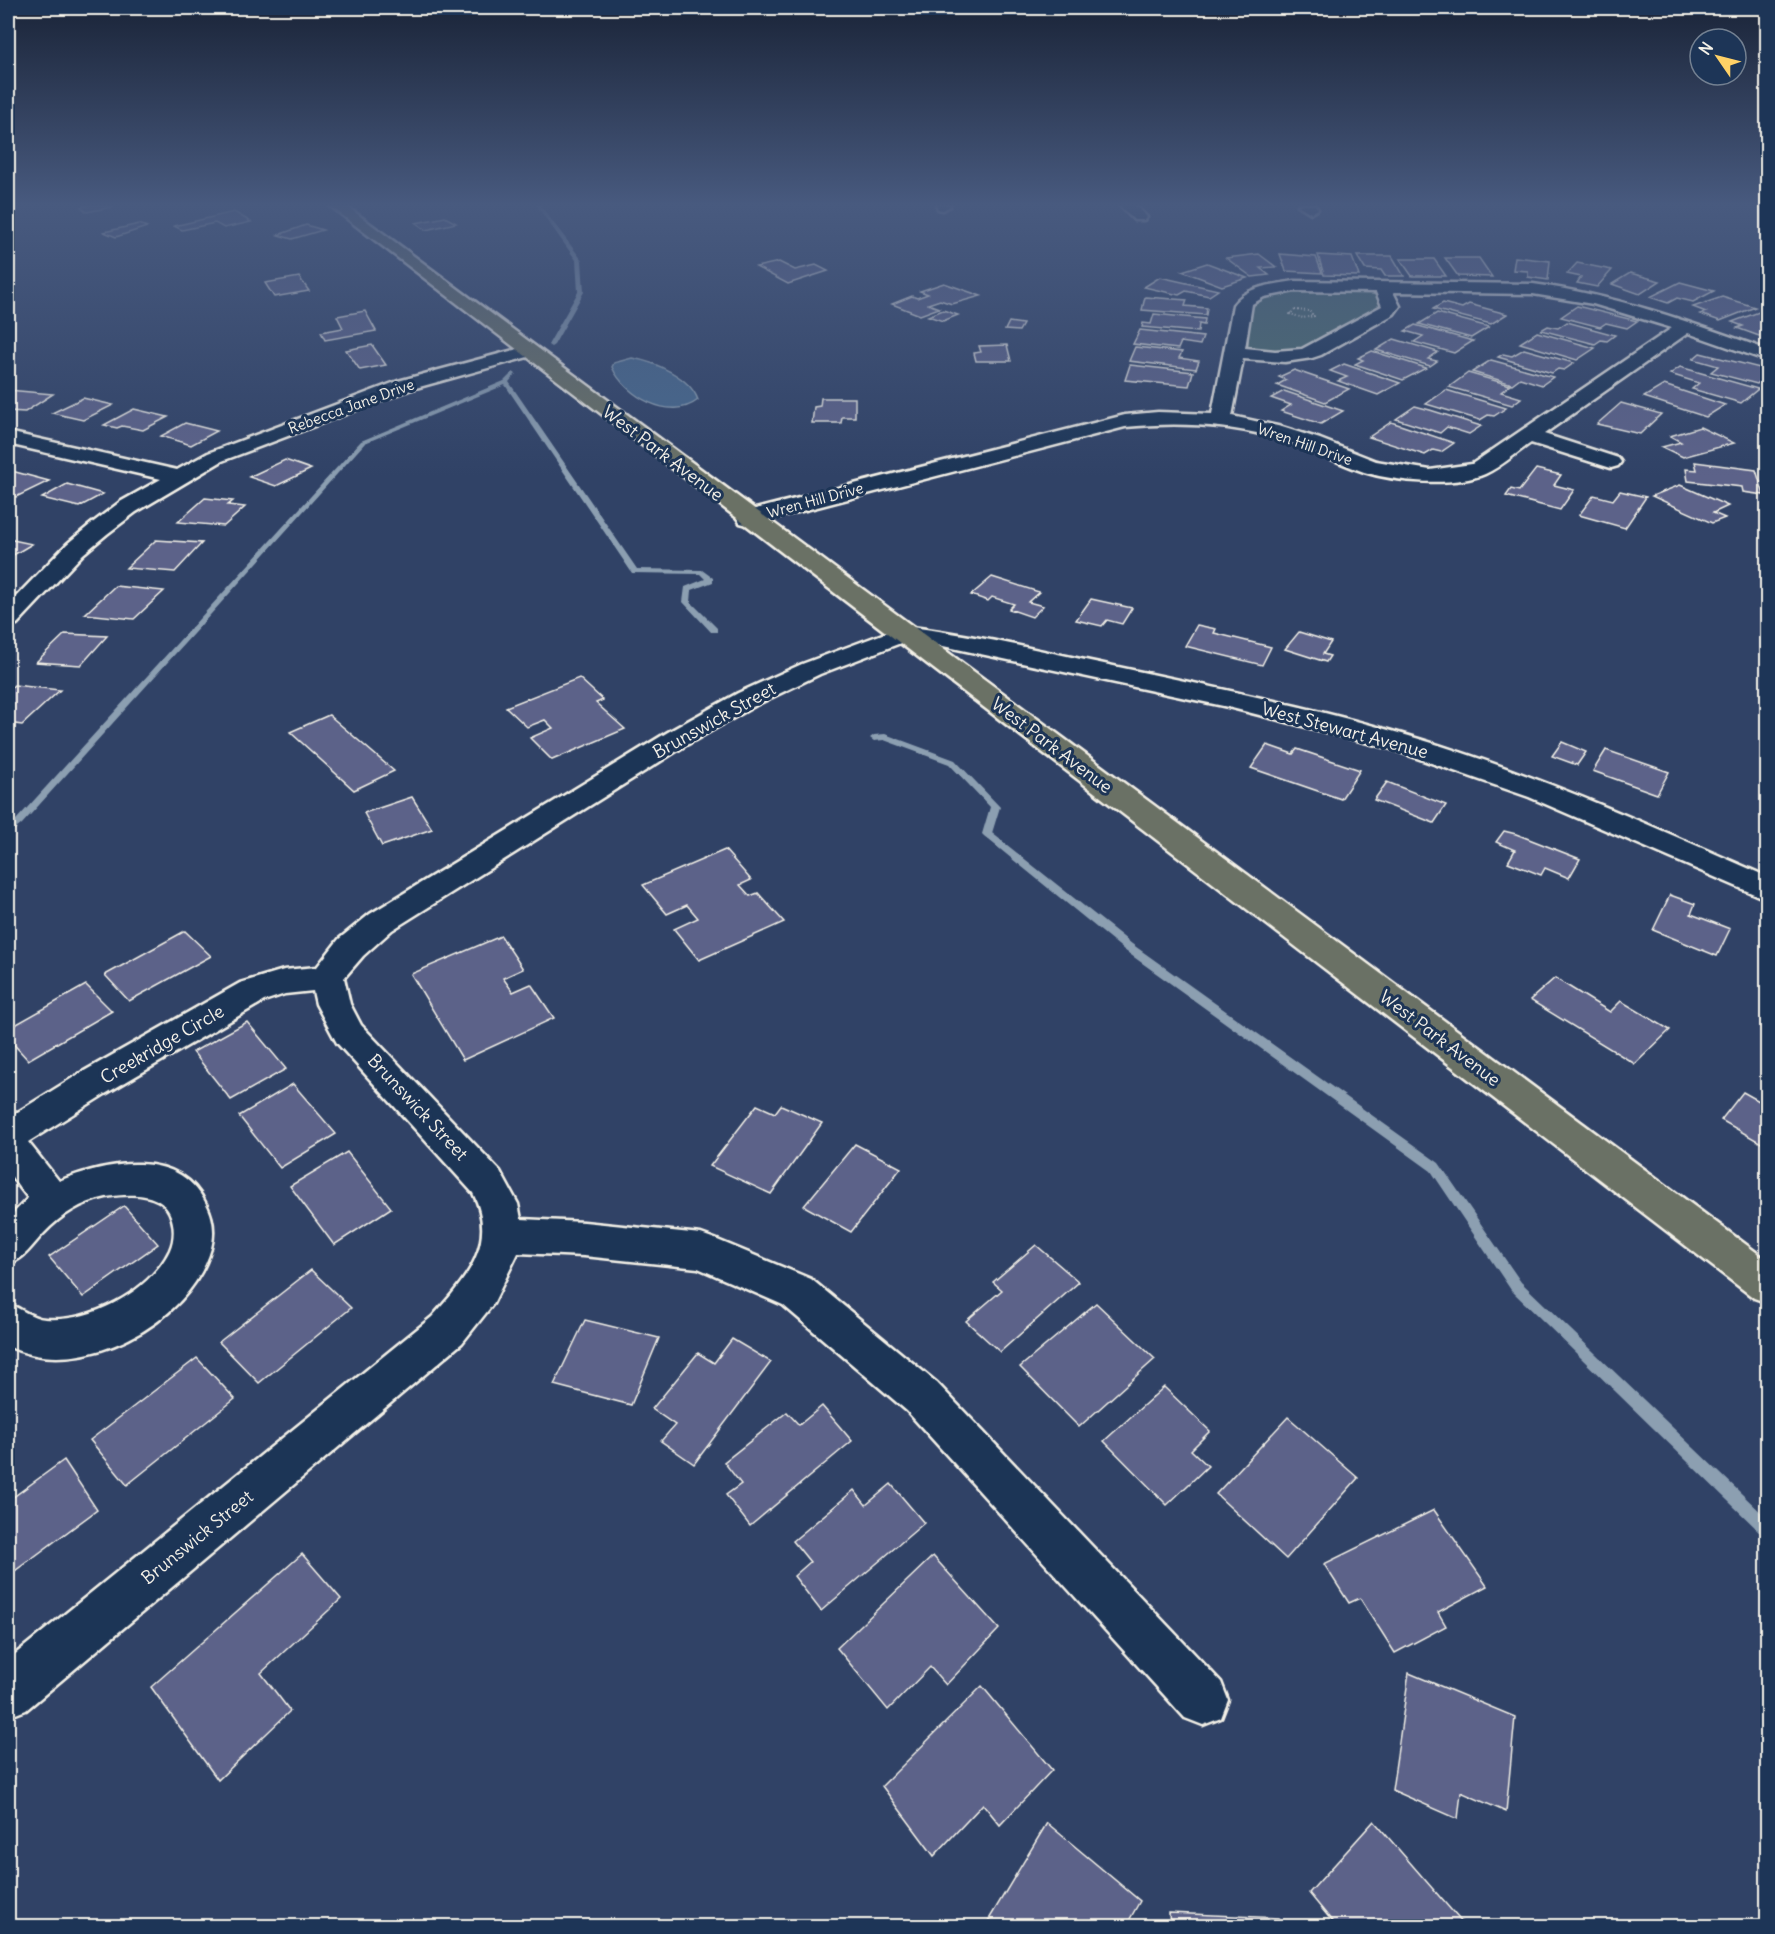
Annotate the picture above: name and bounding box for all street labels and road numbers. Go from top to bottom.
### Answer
street label: Rebecca Jane Drive [285,374,417,438]
street label: West Park Avenue [598,400,728,506]
street label: Wren Hill Drive [1255,419,1355,469]
street label: Wren Hill Drive [765,478,865,522]
street label: Brunswick Street [648,677,780,763]
street label: West Park Avenue [987,692,1117,798]
street label: West Stewart Avenue [1259,697,1431,763]
street label: West Park Avenue [1375,985,1505,1091]
street label: Creekridge Circle [96,999,228,1089]
street label: Brunswick Street [363,1049,473,1165]
street label: Brunswick Street [136,1485,258,1589]

